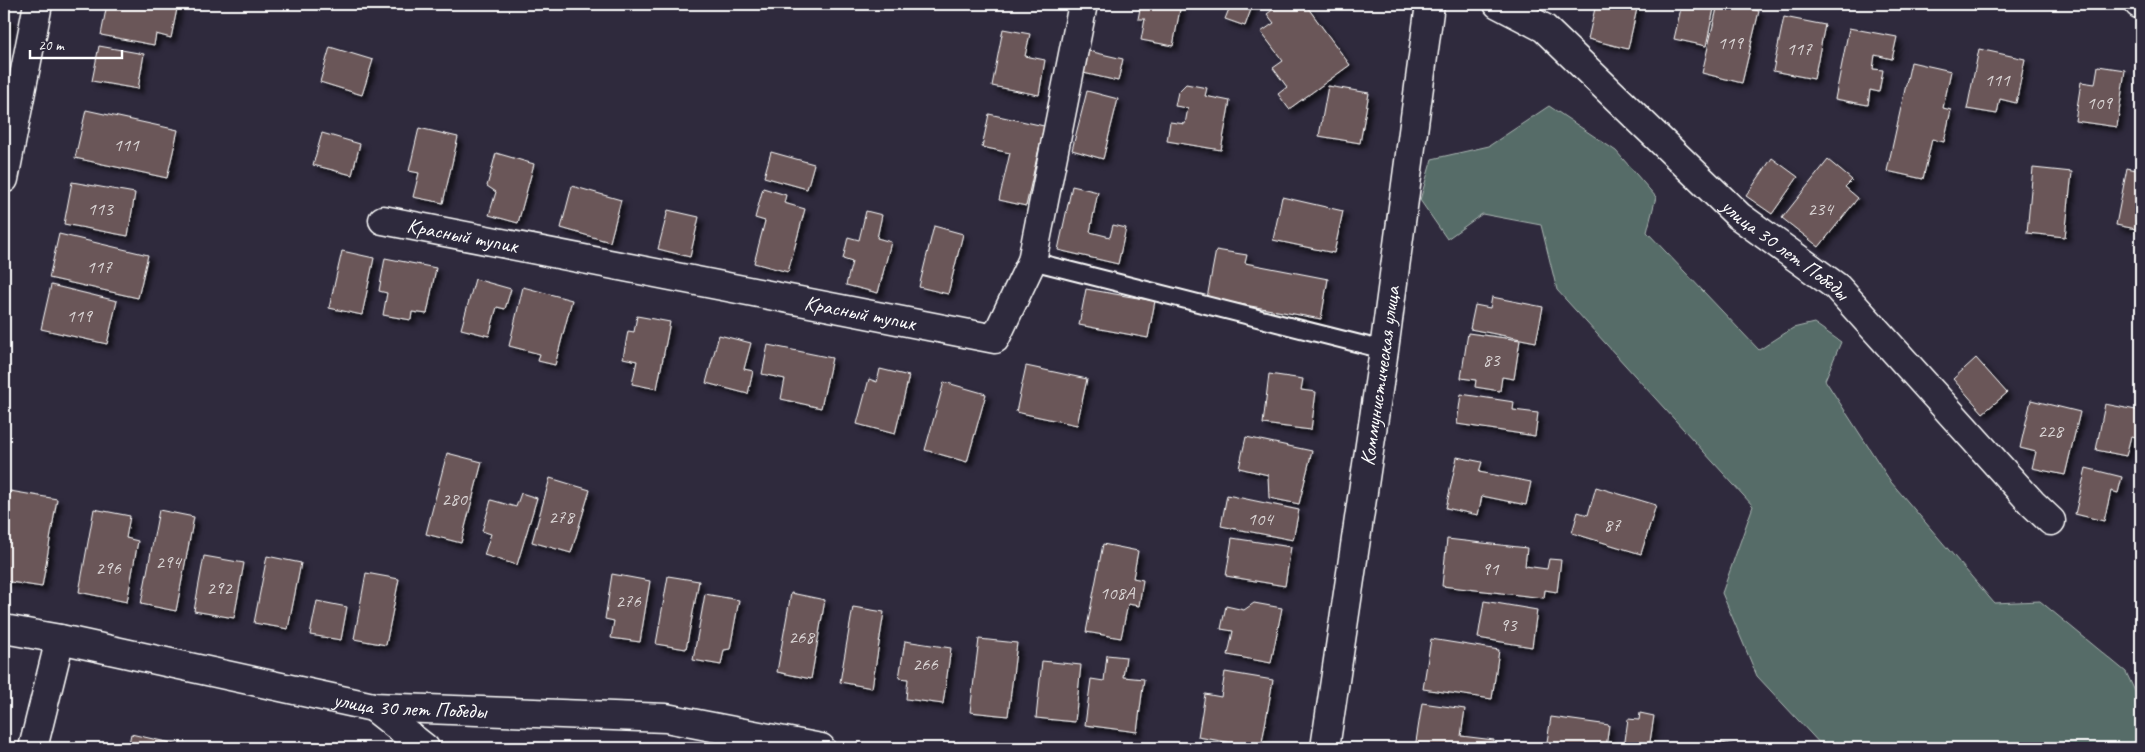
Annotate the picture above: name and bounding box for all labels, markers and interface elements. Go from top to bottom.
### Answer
scale bar [30,28,122,60]
house number: 119 [1717,31,1744,55]
text: 20 m [38,36,65,55]
house number: 117 [1786,37,1813,61]
house number: 111 [1984,68,2011,92]
house number: 109 [2086,91,2113,115]
house number: 111 [113,133,140,157]
street label: улица 30 лет Победы [1715,192,1857,307]
house number: 113 [87,197,114,221]
house number: 234 [1807,197,1835,221]
street label: Красный тупик [405,212,521,259]
house number: 117 [86,255,113,279]
street label: Коммунистическая улица [1354,283,1406,467]
street label: Красный тупик [802,289,919,337]
house number: 119 [66,304,93,328]
house number: 83 [1482,348,1501,372]
house number: 228 [2037,419,2065,443]
house number: 280 [441,487,468,511]
house number: 278 [548,505,576,529]
house number: 104 [1247,507,1275,531]
house number: 87 [1603,513,1622,537]
house number: 294 [155,550,183,574]
house number: 296 [95,556,122,580]
house number: 91 [1481,557,1500,581]
house number: 292 [206,576,233,600]
house number: 108А [1099,581,1136,605]
house number: 276 [615,589,642,613]
house number: 93 [1499,613,1518,637]
house number: 268 [788,625,816,649]
house number: 266 [912,652,939,676]
street label: улица 30 лет Победы [329,685,489,724]

